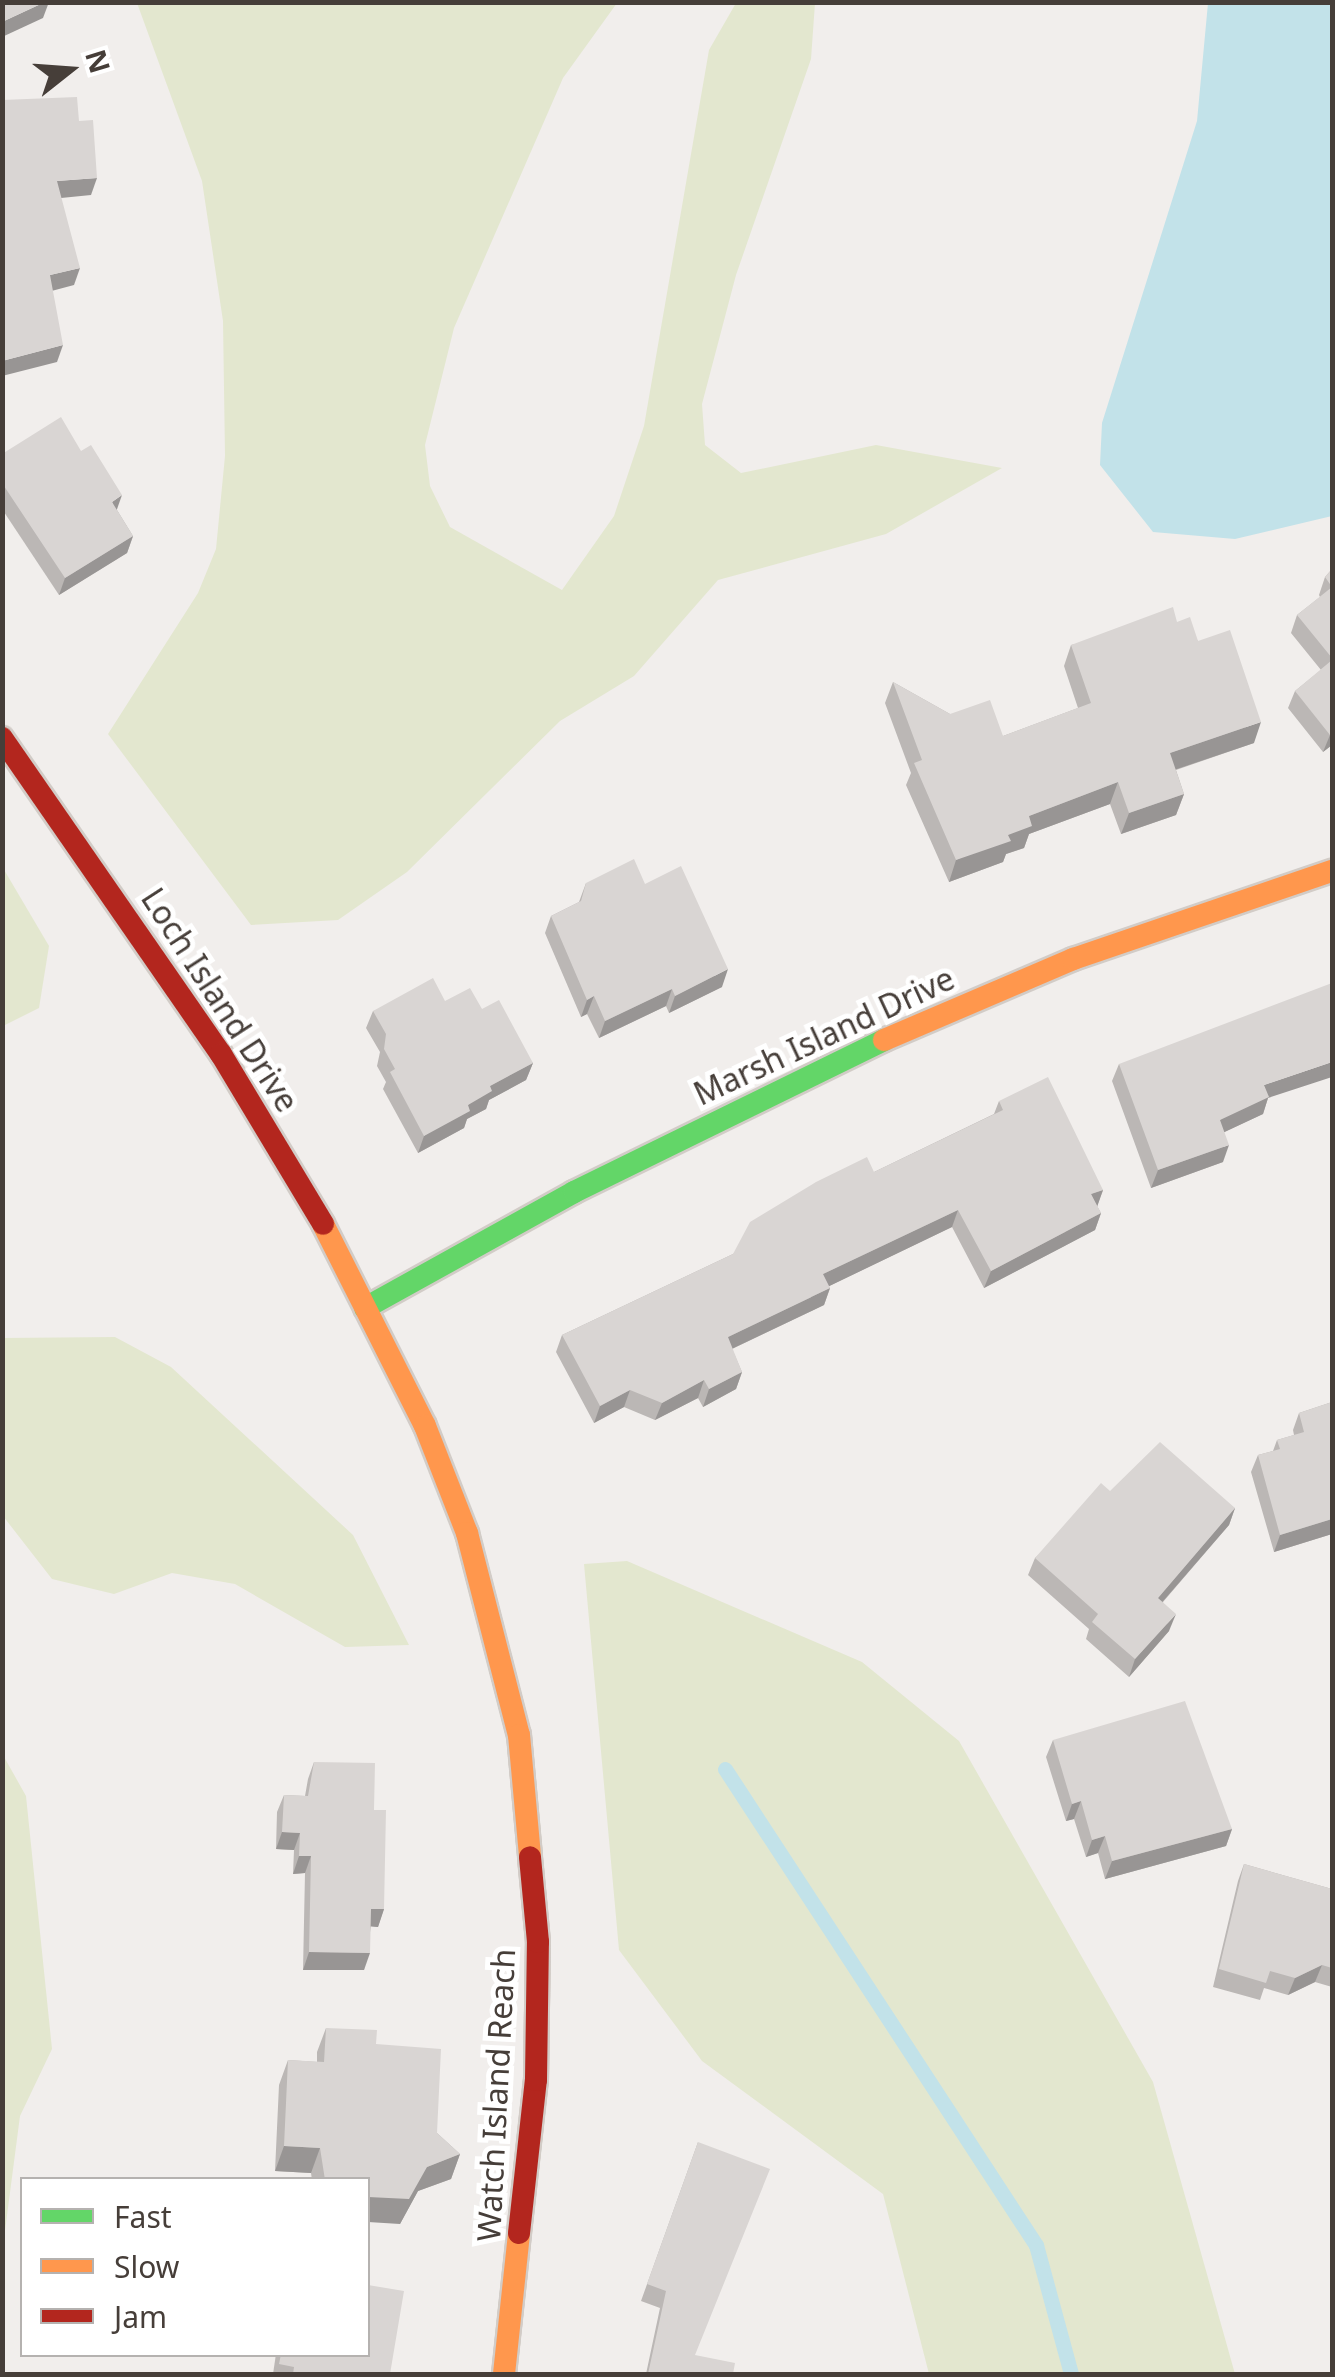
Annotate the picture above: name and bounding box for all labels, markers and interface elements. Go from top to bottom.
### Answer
north arrow [20,20,120,120]
text: N [77,45,120,78]
street label: Loch Island Drive [133,881,307,1119]
street label: Marsh Island Drive [688,959,960,1113]
street label: Watch Island Reach [469,1948,523,2242]
legend [20,2177,370,2357]
text: Fast [114,2196,172,2237]
text: Slow [114,2246,179,2287]
text: Jam [114,2296,167,2337]

